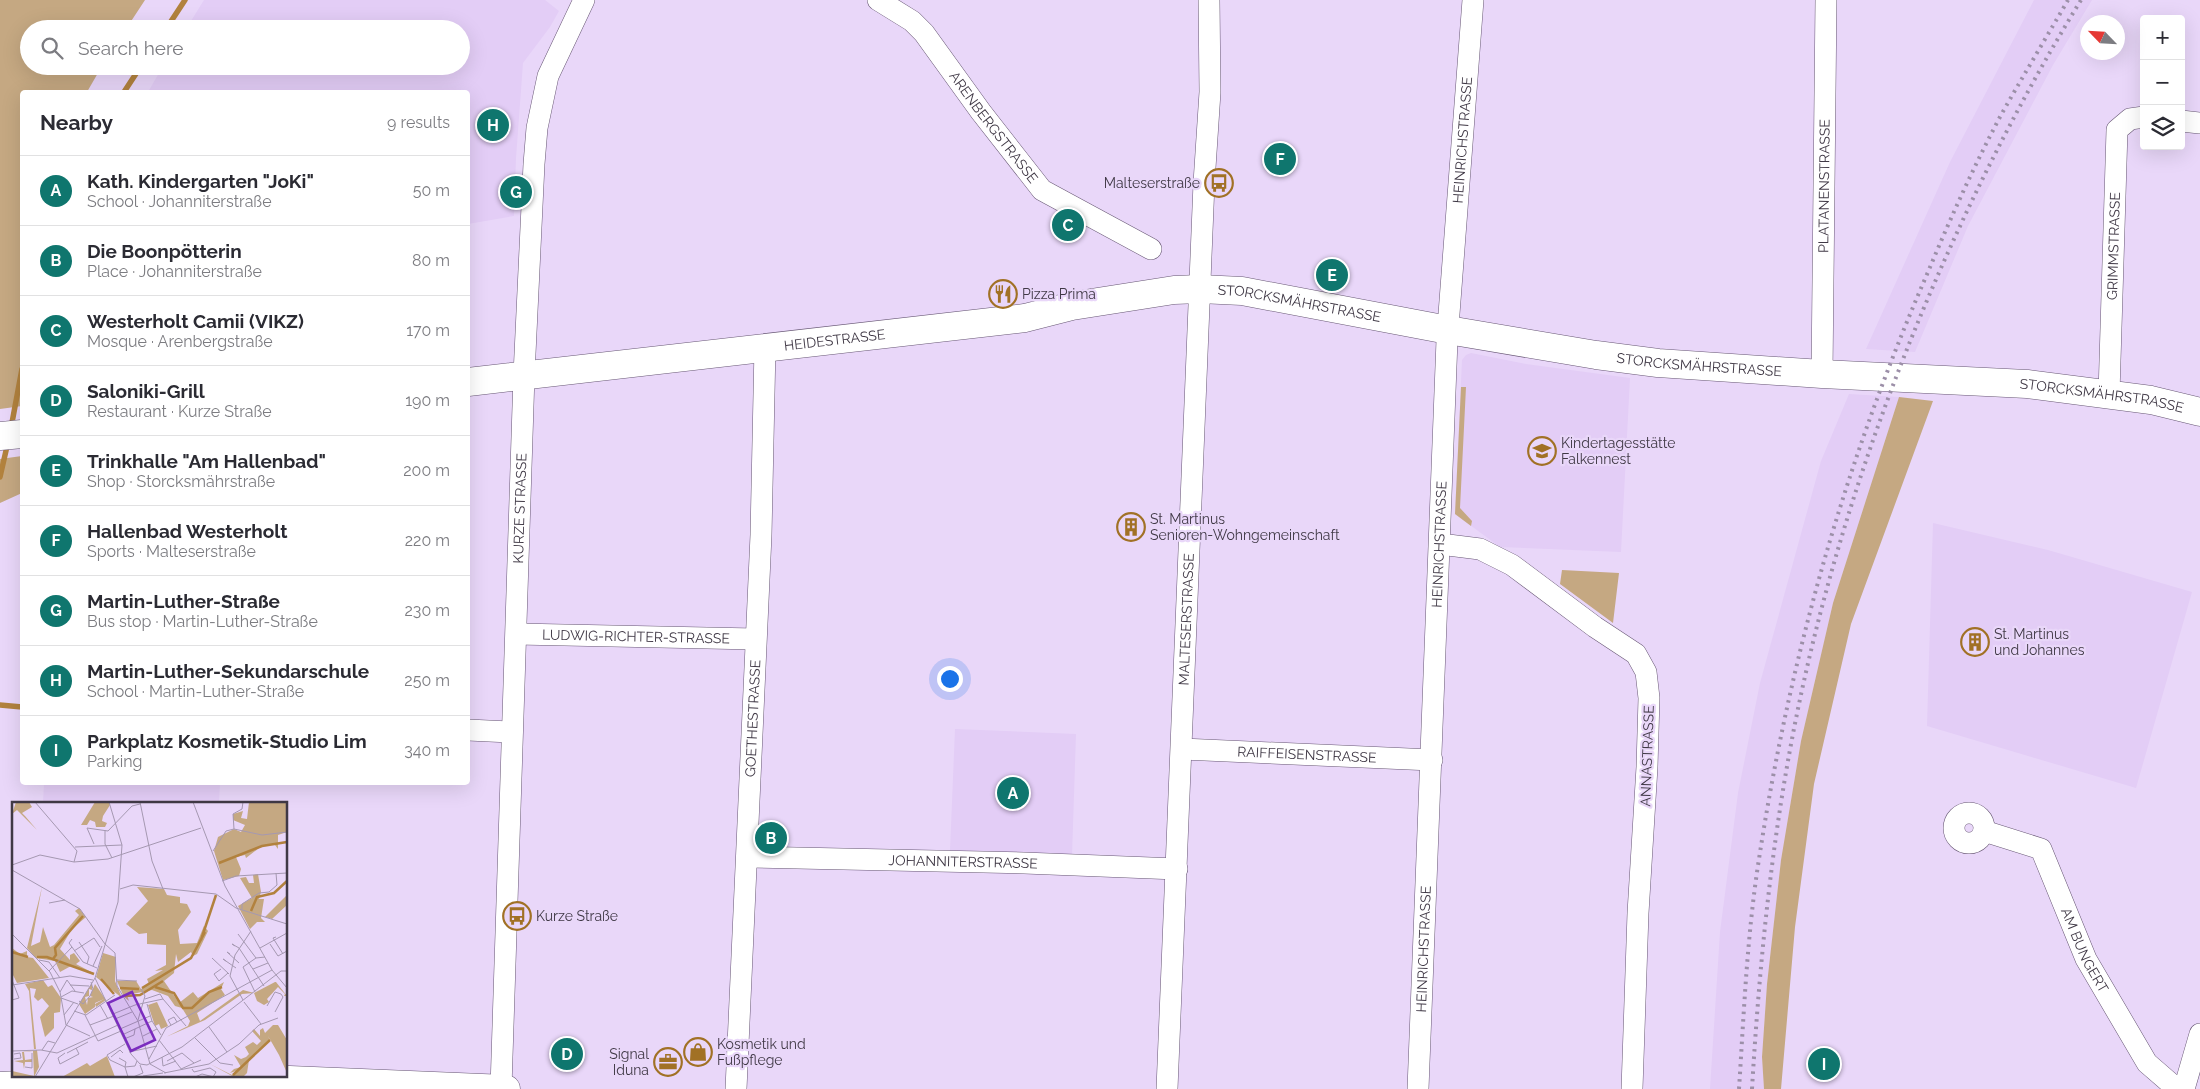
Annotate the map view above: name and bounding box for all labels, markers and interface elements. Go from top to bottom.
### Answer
north arrow [2080,15,2125,60]
map controls [2140,15,2185,150]
button: + [2140,15,2185,60]
search box [20,20,470,75]
icon: search [38,34,66,62]
text: Search here [78,37,184,59]
button: − [2140,60,2185,105]
street label: ARENBERGSTRASSE [946,68,1041,186]
street label: HEINRICHSTRASSE [1449,76,1475,204]
button: layers [2140,105,2185,150]
pin: H [477,106,509,144]
text: Nearby [40,110,113,135]
text: 9 results [387,113,450,132]
street label: PLATANENSTRASSE [1815,119,1833,253]
pin: F [1264,140,1296,178]
bus stop icon: Malteserstraße [1204,168,1234,198]
text: Kath. Kindergarten "JoKi" [87,170,314,192]
pin: G [500,173,532,211]
place label: Malteserstraße [1104,175,1200,191]
text: A [51,181,61,200]
text: 50 m [413,181,450,200]
text: School · Johanniterstraße [87,192,272,211]
street label: GRIMMSTRASSE [2104,192,2123,300]
pin: C [1052,206,1084,244]
text: Die Boonpötterin [87,240,242,262]
text: B [51,251,61,270]
text: 80 m [412,251,450,270]
pin: E [1316,256,1348,294]
text: Place · Johanniterstraße [87,262,262,281]
restaurant icon: Pizza Prima [988,279,1018,309]
street label: STORCKSMÄHRSTRASSE [1217,282,1382,325]
place label: Pizza Prima [1022,286,1096,302]
text: Westerholt Camii (VIKZ) [87,310,304,332]
text: C [51,321,61,340]
text: 170 m [406,321,450,340]
street label: HEIDESTRASSE [783,326,886,354]
text: Mosque · Arenbergstraße [87,332,273,351]
street label: STORCKSMÄHRSTRASSE [1616,350,1782,379]
street label: STORCKSMÄHRSTRASSE [2019,376,2185,416]
text: Saloniki-Grill [87,380,205,402]
text: D [50,391,62,410]
text: 190 m [405,391,450,410]
text: Restaurant · Kurze Straße [87,402,272,421]
place label: Kindertagesstätte Falkennest [1561,435,1676,467]
school or university icon: Kindertagesstätte Falkennest [1527,436,1557,466]
text: Trinkhalle "Am Hallenbad" [87,450,326,472]
street label: KURZE STRASSE [510,453,529,564]
text: E [51,461,61,480]
text: 200 m [403,461,450,480]
text: Shop · Storcksmährstraße [87,472,275,491]
street label: HEINRICHSTRASSE [1429,481,1450,608]
place label: St. Martinus Senioren-Wohngemeinschaft [1150,511,1340,543]
building icon: St. Martinus Senioren-Wohngemeinschaft [1116,512,1146,542]
text: Hallenbad Westerholt [87,520,287,542]
text: F [51,531,61,550]
text: 220 m [405,531,450,550]
text: Sports · Malteserstraße [87,542,256,561]
street label: MALTESERSTRASSE [1175,553,1197,686]
text: Martin-Luther-Straße [87,590,280,612]
text: G [50,601,62,620]
text: 230 m [405,601,450,620]
text: Bus stop · Martin-Luther-Straße [87,612,318,631]
place label: St. Martinus und Johannes [1994,626,2085,658]
street label: LUDWIG-RICHTER-STRASSE [542,627,730,646]
building icon: St. Martinus und Johannes [1960,627,1990,657]
street label: GOETHESTRASSE [742,659,763,777]
text: Martin-Luther-Sekundarschule [87,660,369,682]
your location [937,666,963,692]
text: H [50,671,62,690]
text: 250 m [404,671,450,690]
text: School · Martin-Luther-Straße [87,682,304,701]
street label: ANNASTRASSE [1637,705,1657,807]
text: Parkplatz Kosmetik-Studio Lim [87,730,367,752]
text: I [54,741,58,760]
text: 340 m [404,741,450,760]
street label: RAIFFEISENSTRASSE [1237,743,1377,766]
text: Parking [87,752,142,771]
pin: A [997,774,1029,812]
inset map [12,802,288,1076]
pin: B [755,819,787,857]
street label: JOHANNITERSTRASSE [888,852,1038,872]
street label: HEINRICHSTRASSE [1413,885,1434,1013]
bus stop icon: Kurze Straße [502,901,532,931]
street label: AM BUNGERT [2058,905,2112,996]
place label: Kurze Straße [536,908,618,924]
pin: D [551,1035,583,1073]
place label: Kosmetik und Fußpflege [717,1036,806,1068]
shop icon: Kosmetik und Fußpflege [683,1037,713,1067]
pin: I [1808,1045,1840,1083]
place label: Signal Iduna [609,1046,649,1078]
office icon: Signal Iduna [653,1047,683,1077]

